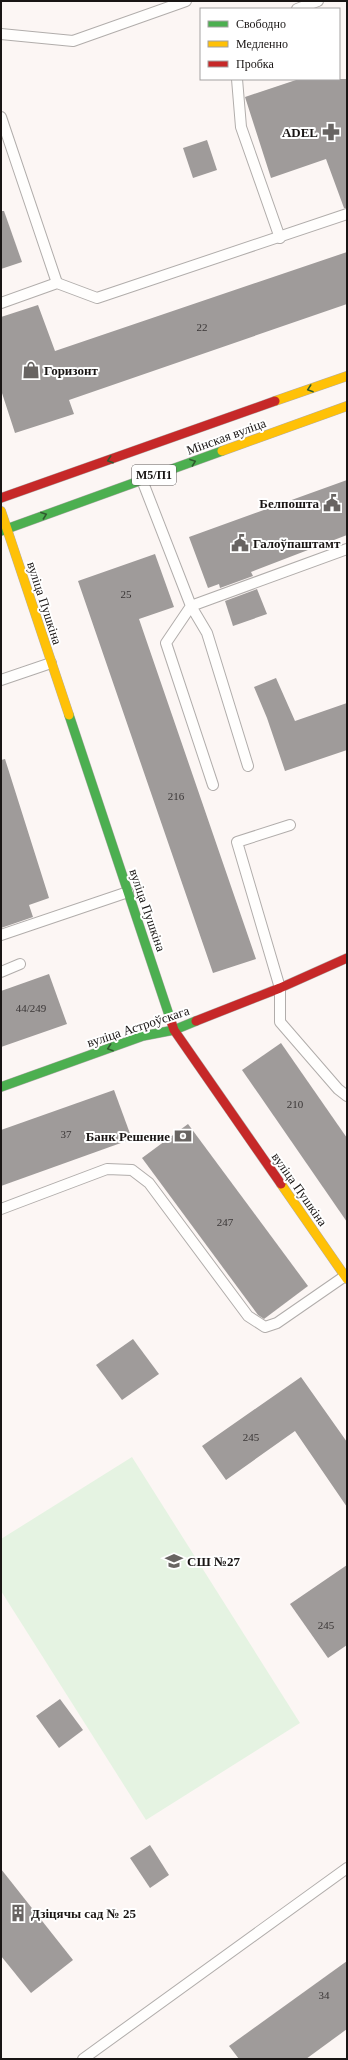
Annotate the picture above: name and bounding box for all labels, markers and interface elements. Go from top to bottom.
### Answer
legend [200,8,340,80]
text: Свободно [236,17,286,31]
text: Медленно [236,37,288,51]
text: Пробка [236,57,274,71]
pharmacy icon: ADEL [321,122,341,142]
place label: ADEL [282,125,318,140]
house number: 22 [197,321,208,333]
shop icon: Горизонт [21,360,41,380]
place label: Горизонт [44,363,98,378]
one-way arrow [307,384,314,393]
street label: Мінская вуліца [184,415,268,458]
one-way arrow [107,455,114,463]
one-way arrow [189,458,196,466]
road number: М5/П1 [132,465,176,485]
public building icon: Белпошта [322,493,342,513]
place label: Белпошта [259,496,319,511]
one-way arrow [41,512,48,520]
public building icon: Галоўпаштамт [230,533,250,553]
place label: Галоўпаштамт [253,536,341,551]
street label: вуліца Пушкіна [24,560,65,647]
house number: 25 [121,588,132,600]
house number: 216 [168,790,185,802]
street label: вуліца Пушкіна [126,867,169,954]
house number: 44/249 [16,1002,47,1014]
street label: вуліца Астроўскага [85,1003,191,1050]
one-way arrow [106,1044,113,1052]
house number: 210 [287,1098,304,1110]
bank icon: Банк Решение [173,1126,193,1146]
house number: 37 [61,1128,72,1140]
place label: Банк Решение [86,1129,170,1144]
street label: вуліца Пушкіна [269,1150,331,1229]
house number: 247 [217,1216,234,1228]
house number: 245 [243,1431,260,1443]
school or university icon: СШ №27 [164,1551,184,1571]
place label: СШ №27 [187,1554,240,1569]
house number: 245 [318,1619,335,1631]
building icon: Дзіцячы сад № 25 [8,1903,28,1923]
place label: Дзіцячы сад № 25 [31,1906,136,1921]
house number: 34 [319,1989,330,2001]

